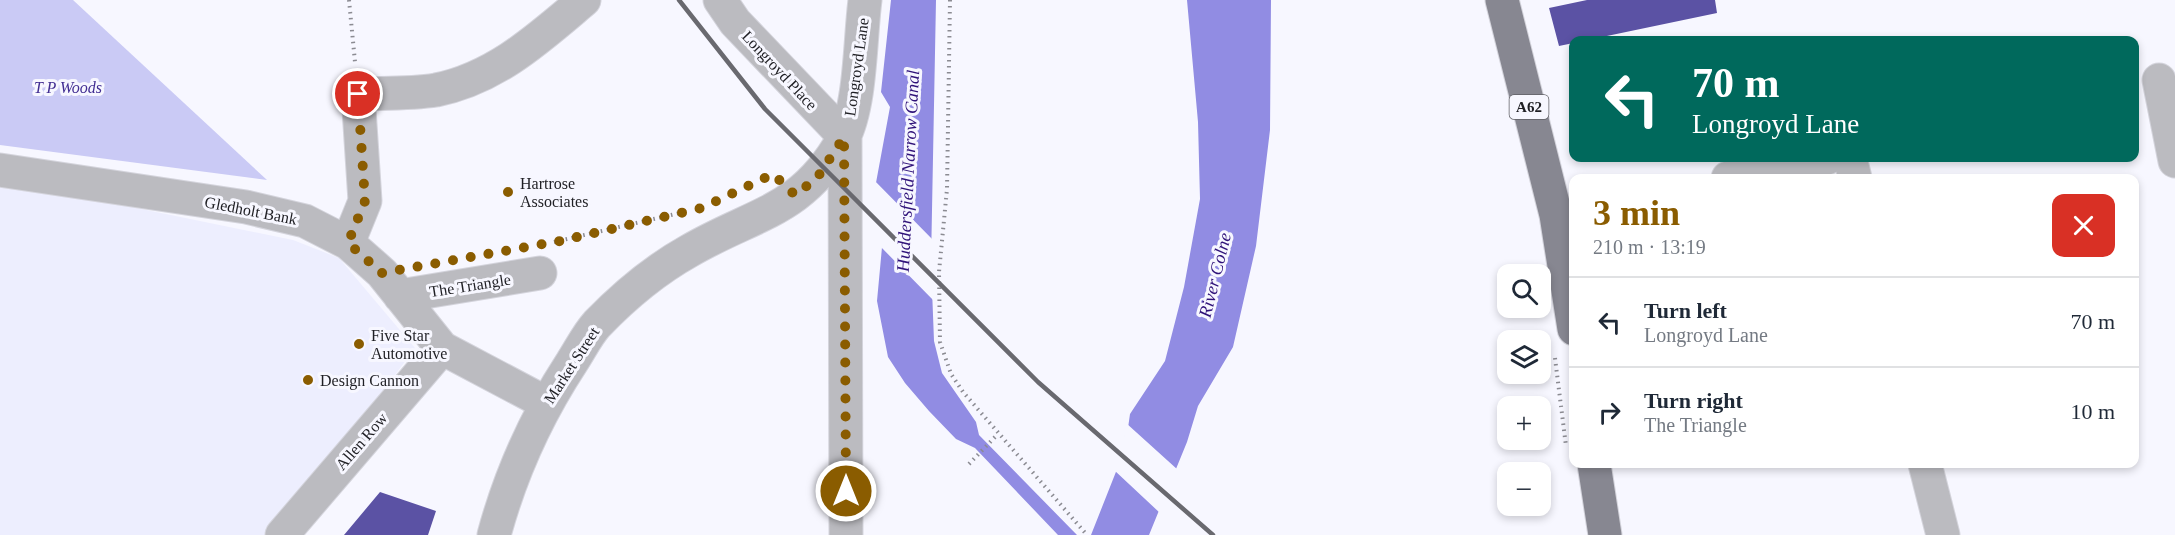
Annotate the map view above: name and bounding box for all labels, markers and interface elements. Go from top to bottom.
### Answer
street label: Longroyd Lane [841,17,873,117]
street label: Longroyd Place [738,27,821,114]
icon: left [1593,60,1671,138]
text: 70 m [1692,60,1780,106]
pin [332,68,383,119]
water label: Huddersfield Narrow Canal [893,69,923,274]
icon: arrive [341,77,374,110]
park label: T P Woods [34,79,102,96]
road number: A62 [1510,95,1549,119]
text: Longroyd Lane [1692,109,1859,139]
place label: Hartrose Associates [520,175,588,210]
marker: Hartrose Associates [501,185,515,199]
street label: Gledholt Bank [203,193,299,228]
text: 3 min [1593,193,1680,233]
button: close [2052,194,2115,257]
water label: River Colne [1195,231,1235,320]
text: 210 m · 13:19 [1593,236,1706,258]
map controls [1497,264,1551,516]
button: search [1497,264,1551,318]
street label: The Triangle [428,271,512,301]
text: Turn left [1644,298,1727,323]
icon: left [1593,306,1626,339]
text: 70 m [2070,309,2115,334]
street label: Market Street [540,323,603,407]
text: Longroyd Lane [1644,324,1768,346]
place label: Five Star Automotive [371,327,447,362]
button: layers [1497,330,1551,384]
marker: Five Star Automotive [352,337,366,351]
place label: Design Cannon [320,372,419,390]
marker: Design Cannon [301,373,315,387]
text: Turn right [1644,388,1743,413]
button: + [1497,396,1551,450]
icon: right [1593,396,1626,429]
text: 10 m [2070,399,2115,424]
street label: Allen Row [332,409,391,473]
text: The Triangle [1644,414,1747,436]
position arrow [814,459,878,523]
button: − [1497,462,1551,516]

